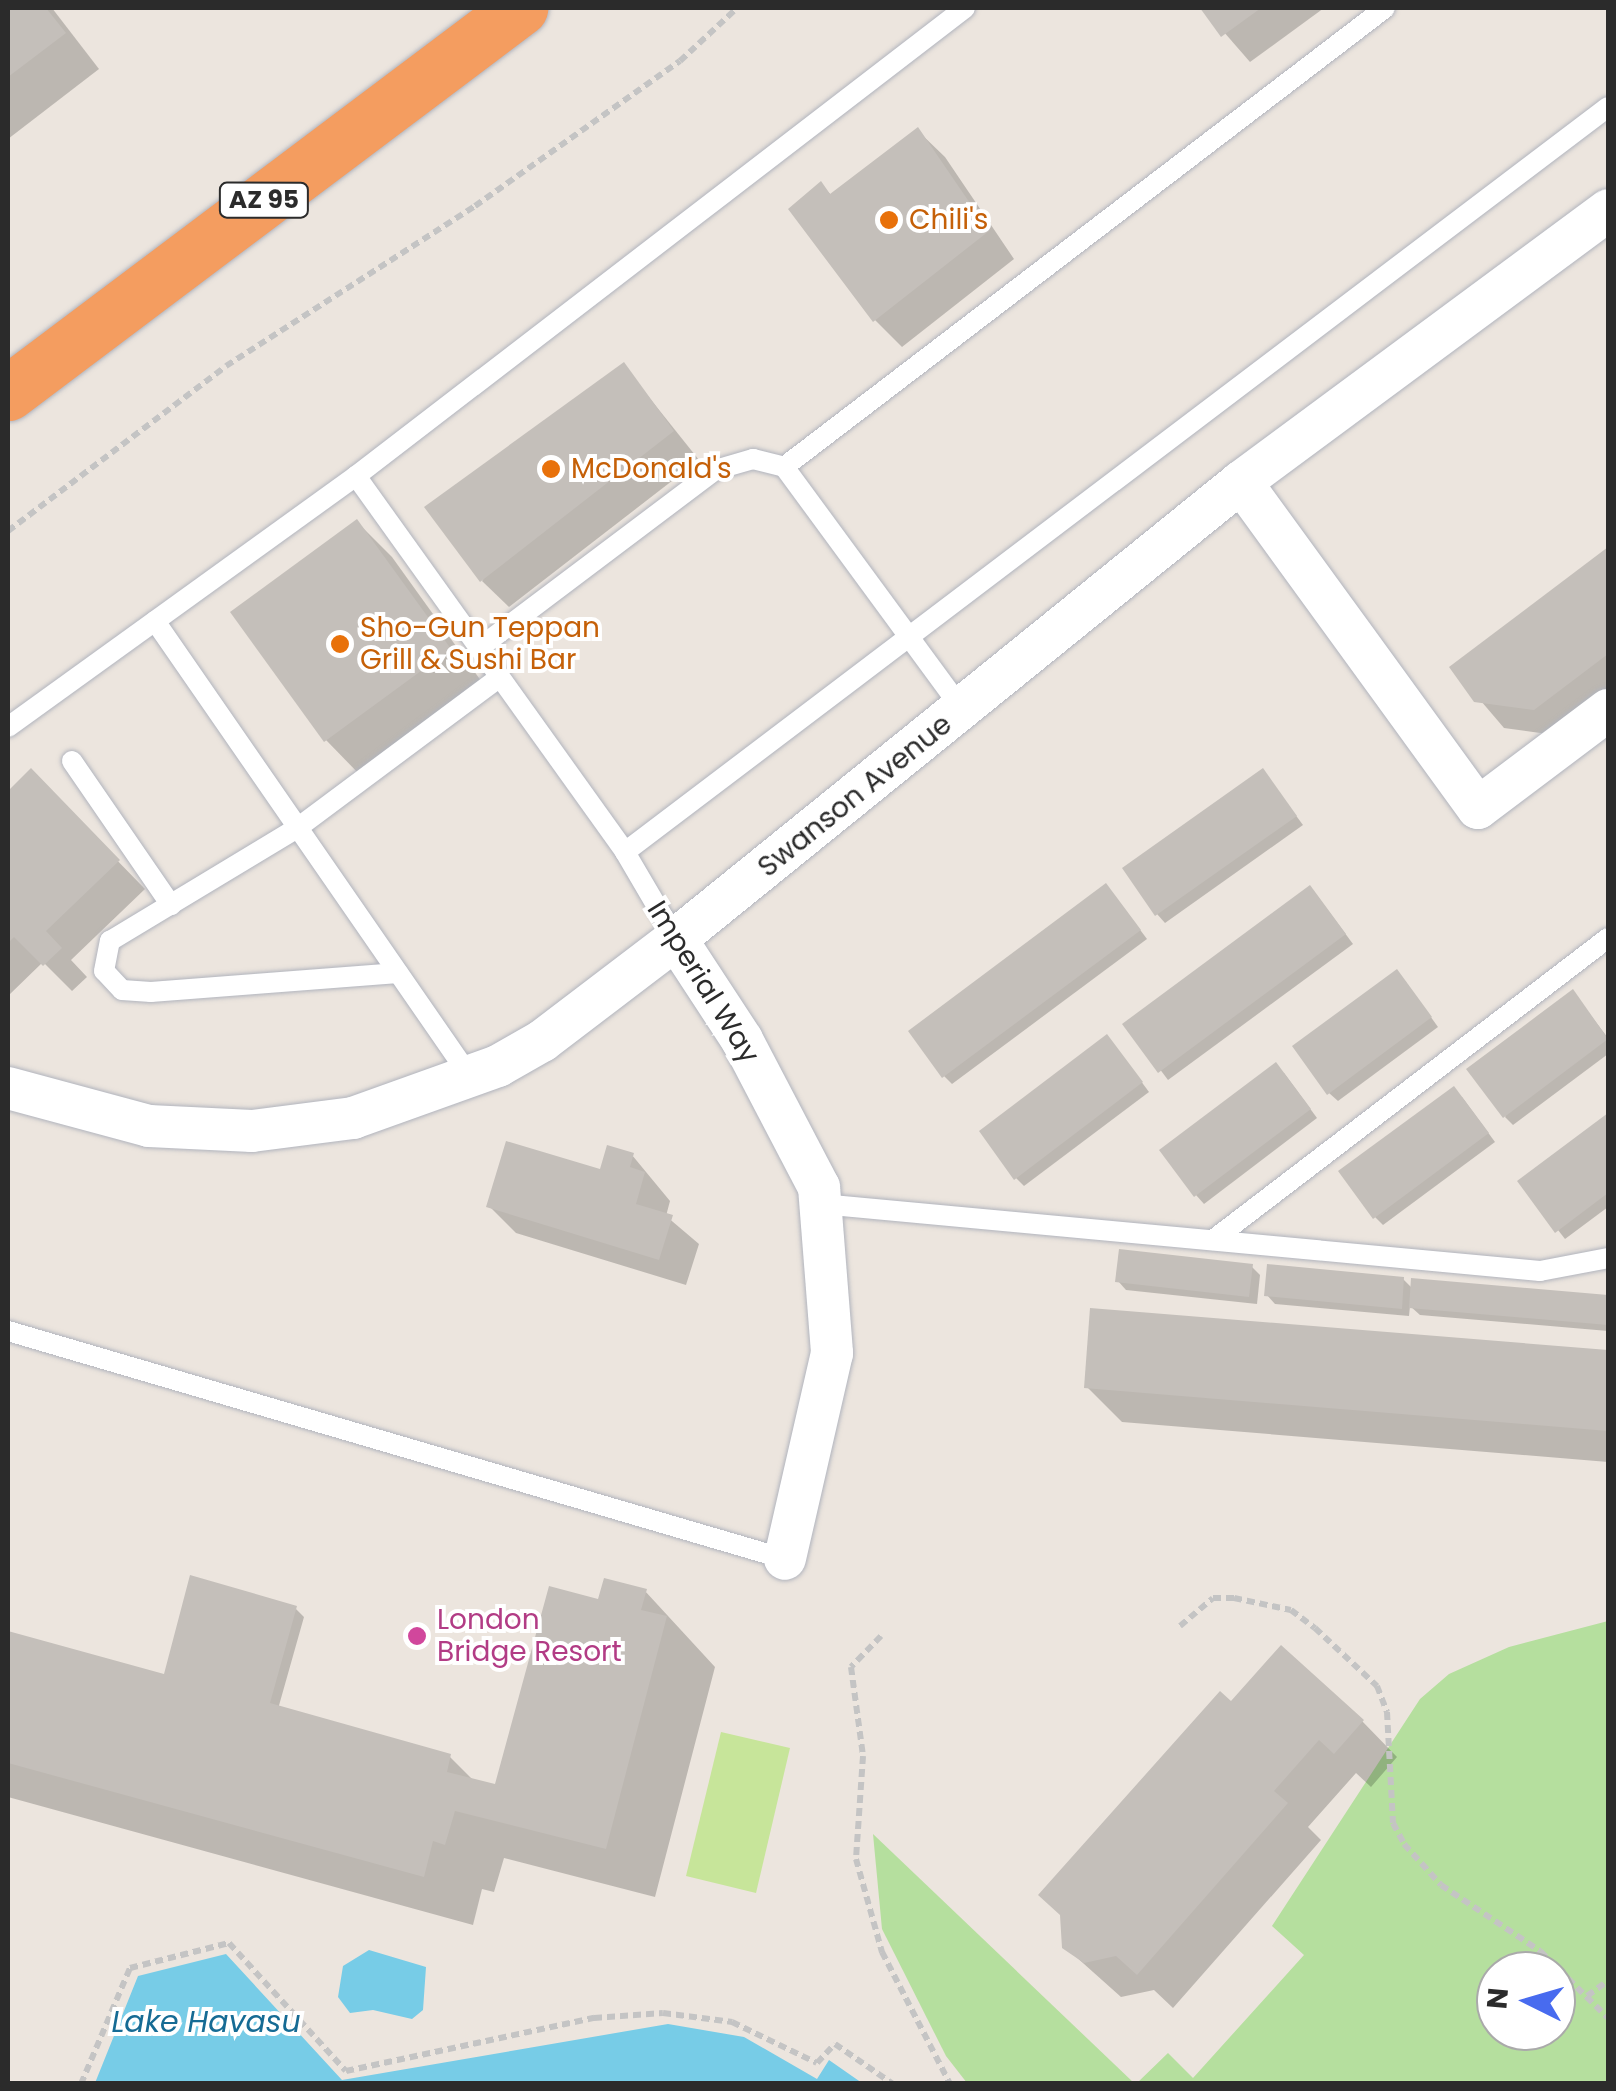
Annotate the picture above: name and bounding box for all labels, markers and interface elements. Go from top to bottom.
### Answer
road number: AZ 95 [216,180,312,220]
place label: Chili's [909,203,988,237]
marker: Chili's [878,209,900,231]
place label: McDonald's [571,452,732,486]
marker: McDonald's [540,458,562,480]
place label: Sho-Gun Teppan Grill & Sushi Bar [360,611,600,677]
marker: Sho-Gun Teppan Grill & Sushi Bar [329,633,351,655]
street label: Swanson Avenue [751,708,959,884]
street label: Imperial Way [640,895,766,1069]
place label: London Bridge Resort [437,1603,622,1669]
marker: London Bridge Resort [406,1625,428,1647]
north arrow [1476,1951,1576,2051]
text: N [1477,1986,1518,2011]
water label: Lake Havasu [111,2004,301,2040]

